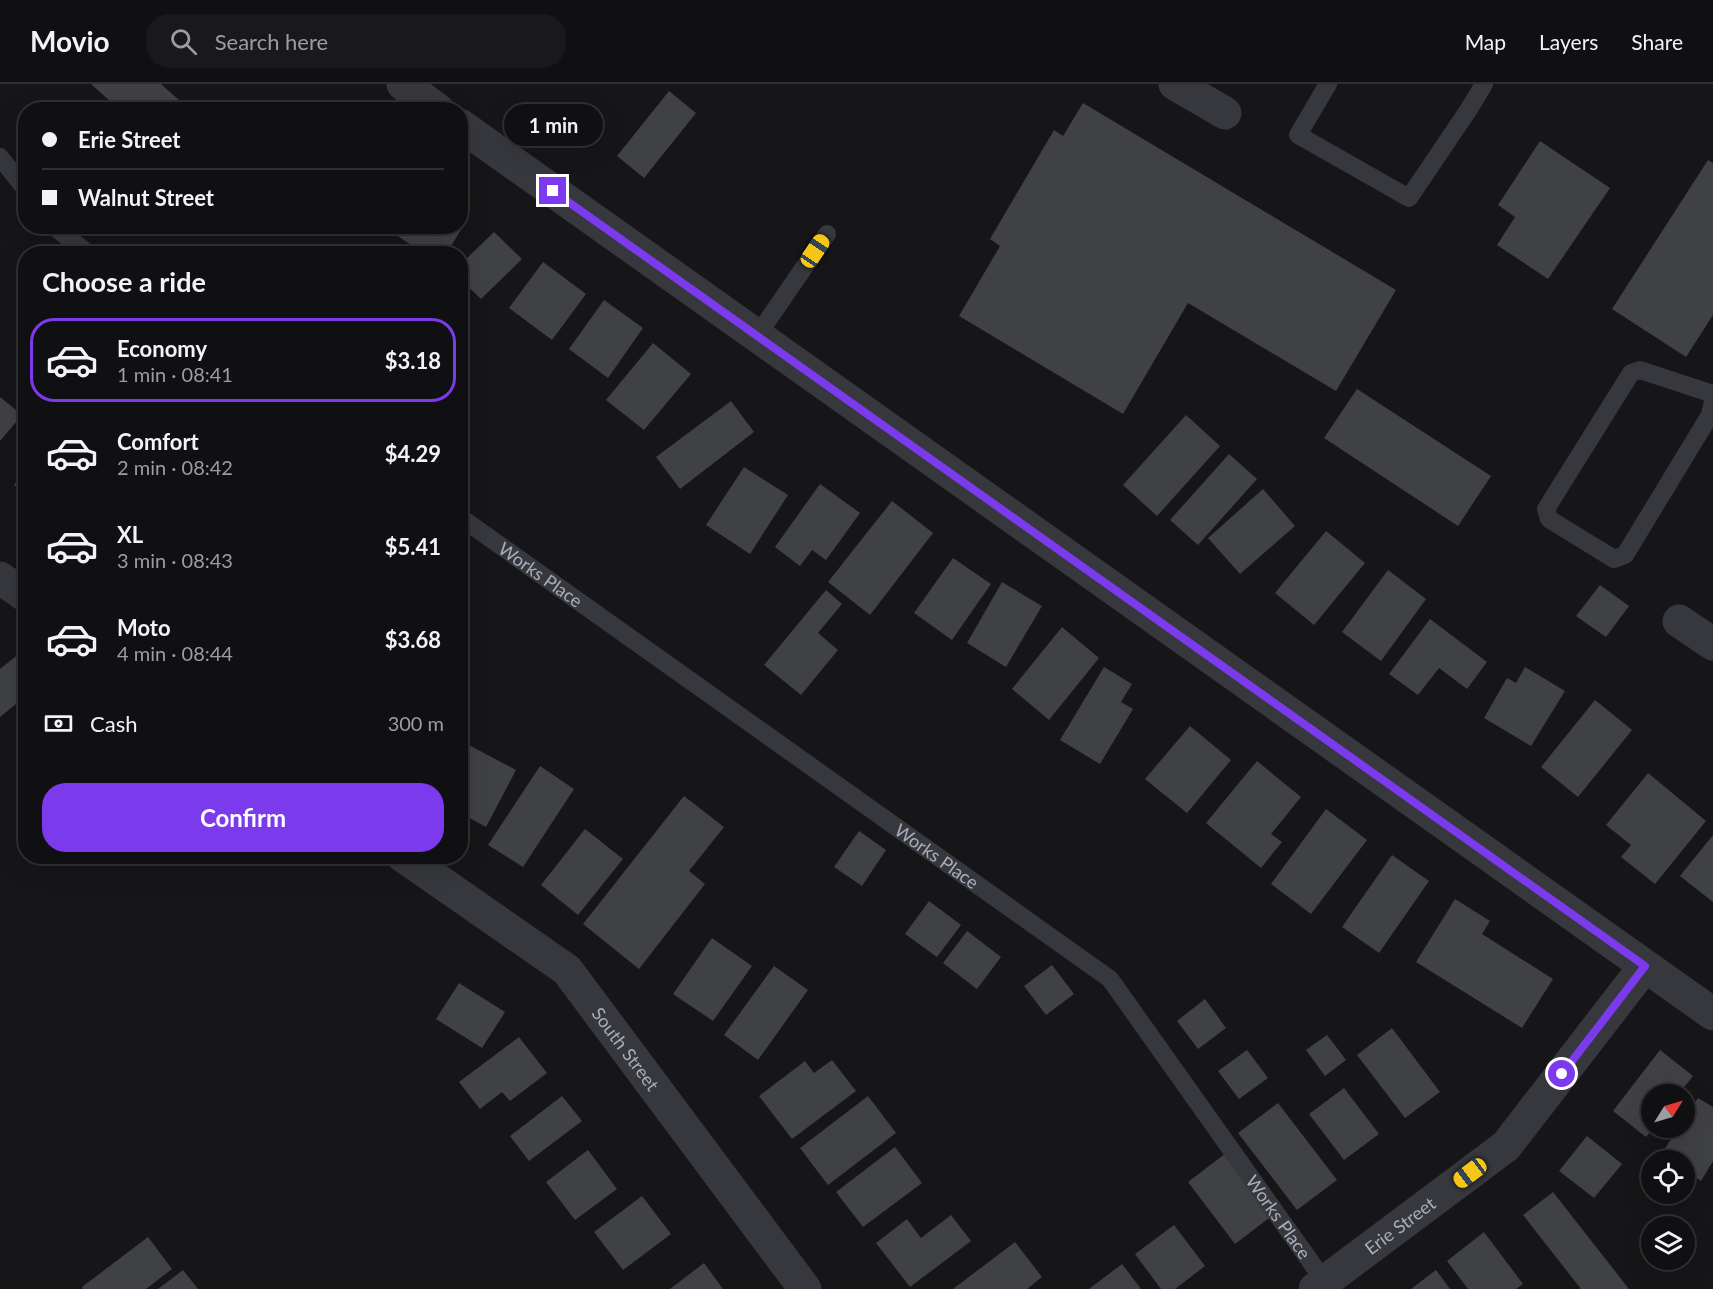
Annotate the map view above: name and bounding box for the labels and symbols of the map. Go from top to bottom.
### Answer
callout: 1 min [504,104,602,146]
route end [539,177,566,204]
car [797,231,833,271]
street label: Works Place [494,537,587,612]
street label: Works Place [891,819,983,893]
street label: South Street [587,1003,664,1095]
route start [1548,1060,1575,1087]
north arrow [1641,1084,1695,1138]
car [1450,1155,1490,1191]
street label: Works Place [1241,1170,1316,1263]
street label: Erie Street [1360,1192,1440,1259]

